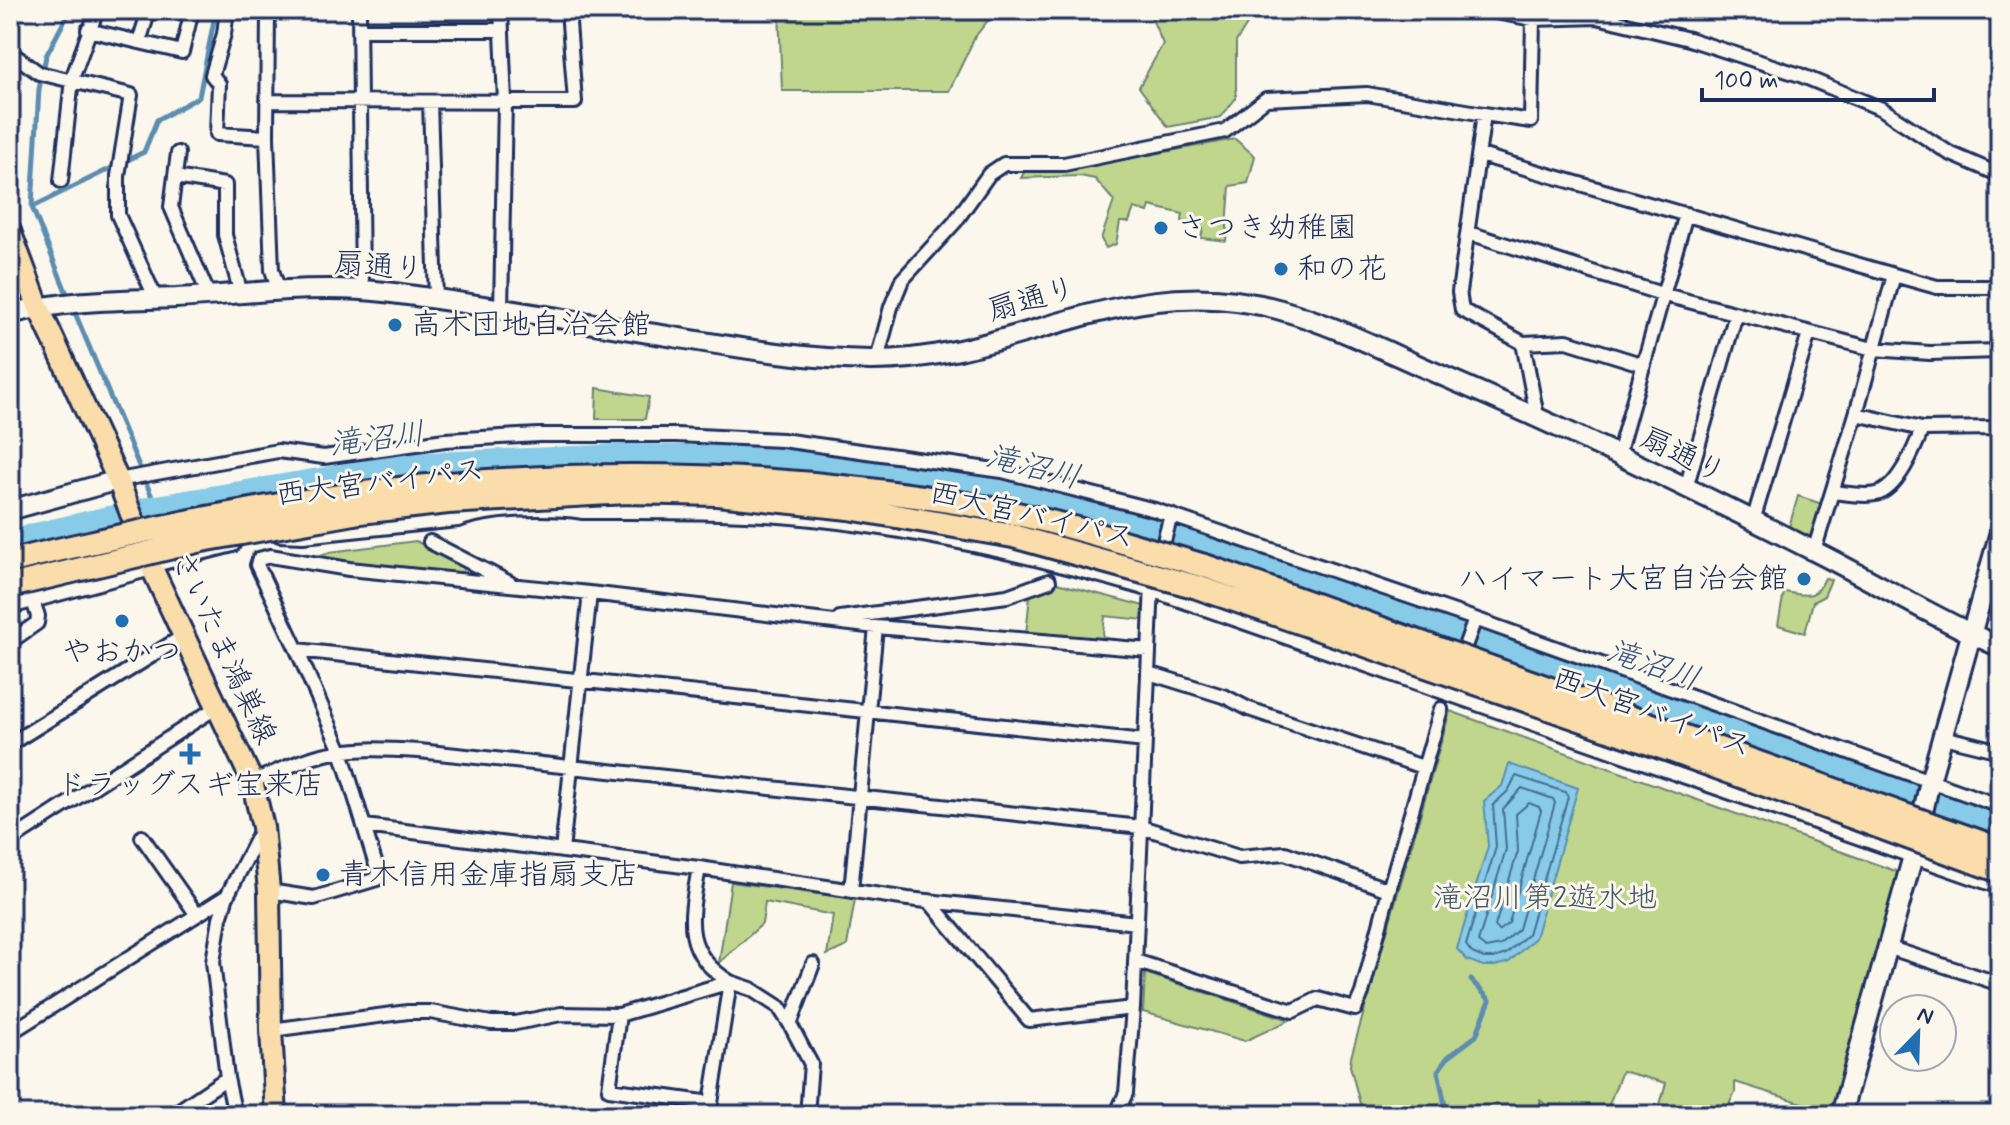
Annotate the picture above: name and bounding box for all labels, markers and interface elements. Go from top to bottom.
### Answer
scale bar [1702,52,1934,102]
text: 100 m [1714,66,1778,97]
place label: さつき幼稚園 [1177,209,1357,248]
marker: さつき幼稚園 [1152,219,1170,237]
street label: 扇通り [333,244,425,290]
place label: 和の花 [1297,250,1387,289]
marker: 和の花 [1272,260,1290,278]
street label: 扇通り [983,269,1081,331]
place label: 高木団地自治会館 [411,306,651,345]
marker: 高木団地自治会館 [386,316,404,334]
water label: 滝沼川 [327,413,427,467]
street label: 扇通り [1634,419,1732,493]
water label: 滝沼川 [981,436,1085,500]
street label: 西大宮バイパス [274,451,486,515]
street label: 西大宮バイパス [926,473,1138,559]
street label: さいたま鴻巣線 [161,545,285,751]
place label: ハイマート大宮自治会館 [1458,560,1788,599]
marker: ハイマート大宮自治会館 [1795,570,1813,588]
marker: やおかつ [113,612,131,630]
water label: 滝沼川 [1601,631,1705,701]
place label: やおかつ [62,633,182,672]
street label: 西大宮バイパス [1547,659,1757,767]
marker: ドラッグスギ宝来店 [181,745,199,763]
place label: ドラッグスギ宝来店 [56,766,324,805]
place label: 青木信用金庫指扇支店 [339,856,639,895]
marker: 青木信用金庫指扇支店 [314,866,332,884]
park label: 滝沼川第2遊水地 [1433,879,1657,918]
north arrow [1878,993,1958,1073]
text: N [1913,1001,1937,1032]

